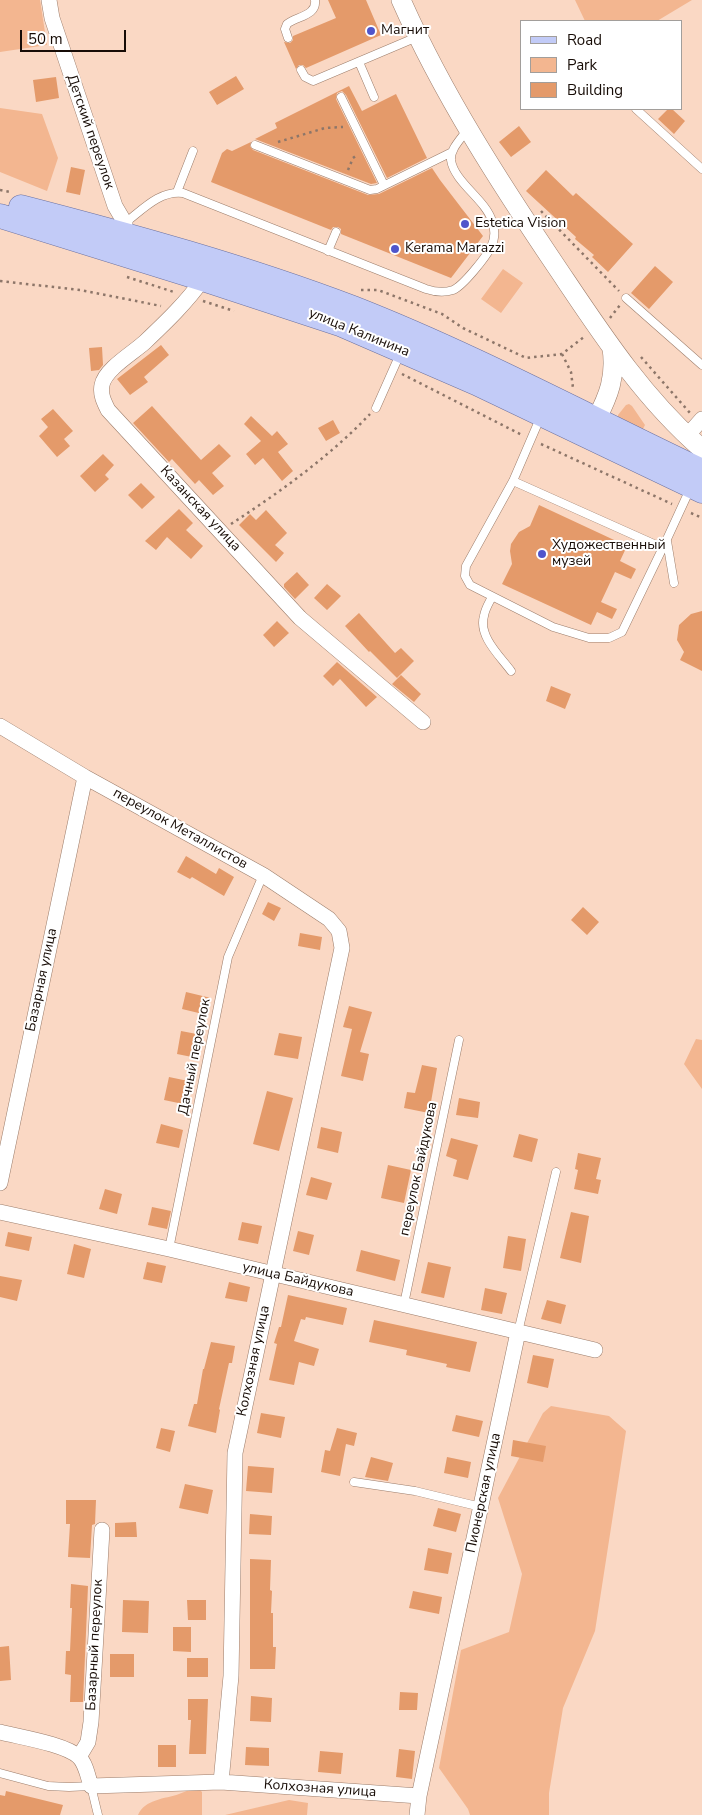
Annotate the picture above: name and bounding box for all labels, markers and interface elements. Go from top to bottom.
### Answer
scale bar [22,20,129,52]
legend [520,20,682,110]
place label: Магнит [381,23,429,39]
marker: Магнит [365,25,377,37]
text: 50 m [28,29,63,49]
text: Road [567,30,602,50]
text: Park [567,55,597,75]
street label: Детский переулок [62,72,118,192]
text: Building [567,80,623,100]
place label: Estetica Vision [475,216,566,232]
marker: Estetica Vision [459,218,471,230]
place label: Kerama Marazzi [405,241,504,257]
marker: Kerama Marazzi [389,243,401,255]
street label: улица Калинина [306,305,412,361]
street label: Казанская улица [156,463,244,555]
place label: Художественный музей [552,538,666,570]
marker: Художественный музей [536,548,548,560]
street label: переулок Металлистов [110,785,250,873]
street label: Базарная улица [23,927,61,1033]
street label: Дачный переулок [175,997,215,1117]
street label: переулок Байдукова [397,1101,441,1237]
street label: улица Байдукова [241,1259,355,1301]
street label: Колхозная улица [234,1304,274,1418]
street label: Пионерская улица [463,1431,505,1555]
street label: Базарный переулок [83,1579,107,1711]
street label: Колхозная улица [263,1777,377,1801]

